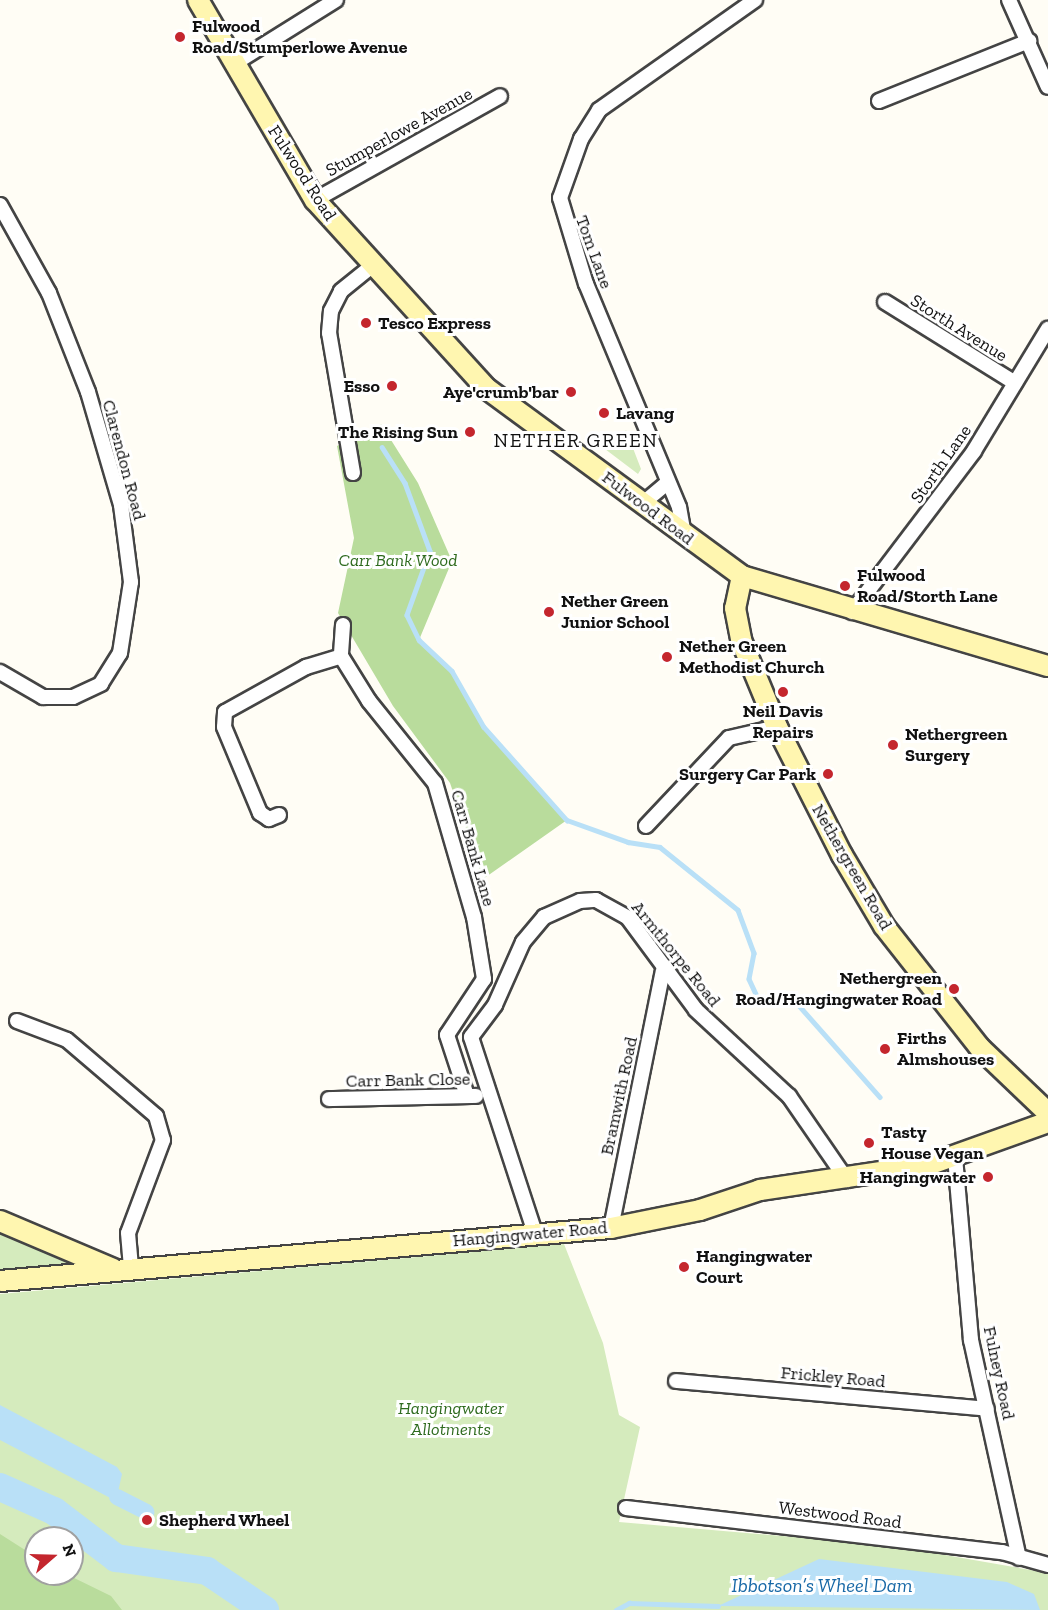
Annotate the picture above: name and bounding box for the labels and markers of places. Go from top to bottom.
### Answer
place label: Fulwood Road/Stumperlowe Avenue [192,16,408,58]
marker: Fulwood Road/Stumperlowe Avenue [173,30,187,44]
place label: Tesco Express [378,312,491,334]
marker: Tesco Express [359,316,373,330]
place label: Esso [343,375,380,397]
marker: Esso [385,379,399,393]
place label: Aye'crumb'bar [443,381,559,403]
marker: Aye'crumb'bar [564,385,578,399]
place label: Lavang [616,402,674,424]
marker: Lavang [597,406,611,420]
place label: The Rising Sun [338,421,458,443]
marker: The Rising Sun [463,425,477,439]
place label: Fulwood Road/Storth Lane [857,565,998,608]
marker: Fulwood Road/Storth Lane [838,579,852,593]
place label: Nether Green Junior School [561,591,670,634]
marker: Nether Green Junior School [542,605,556,619]
place label: Nether Green Methodist Church [679,636,824,678]
marker: Nether Green Methodist Church [660,650,674,664]
marker: Neil Davis Repairs [776,685,790,699]
place label: Neil Davis Repairs [743,701,823,744]
place label: Nethergreen Surgery [905,724,1007,766]
marker: Nethergreen Surgery [886,738,900,752]
place label: Surgery Car Park [678,763,816,785]
marker: Surgery Car Park [821,767,835,781]
place label: Nethergreen Road/Hangingwater Road [735,968,942,1010]
marker: Nethergreen Road/Hangingwater Road [947,982,961,996]
place label: Firths Almshouses [897,1028,994,1070]
marker: Firths Almshouses [878,1042,892,1056]
place label: Tasty House Vegan [881,1122,984,1164]
marker: Tasty House Vegan [862,1136,876,1150]
place label: Hangingwater [860,1166,976,1188]
marker: Hangingwater [981,1170,995,1184]
place label: Hangingwater Court [696,1246,812,1288]
marker: Hangingwater Court [677,1260,691,1274]
place label: Shepherd Wheel [159,1509,290,1531]
marker: Shepherd Wheel [140,1513,154,1527]

